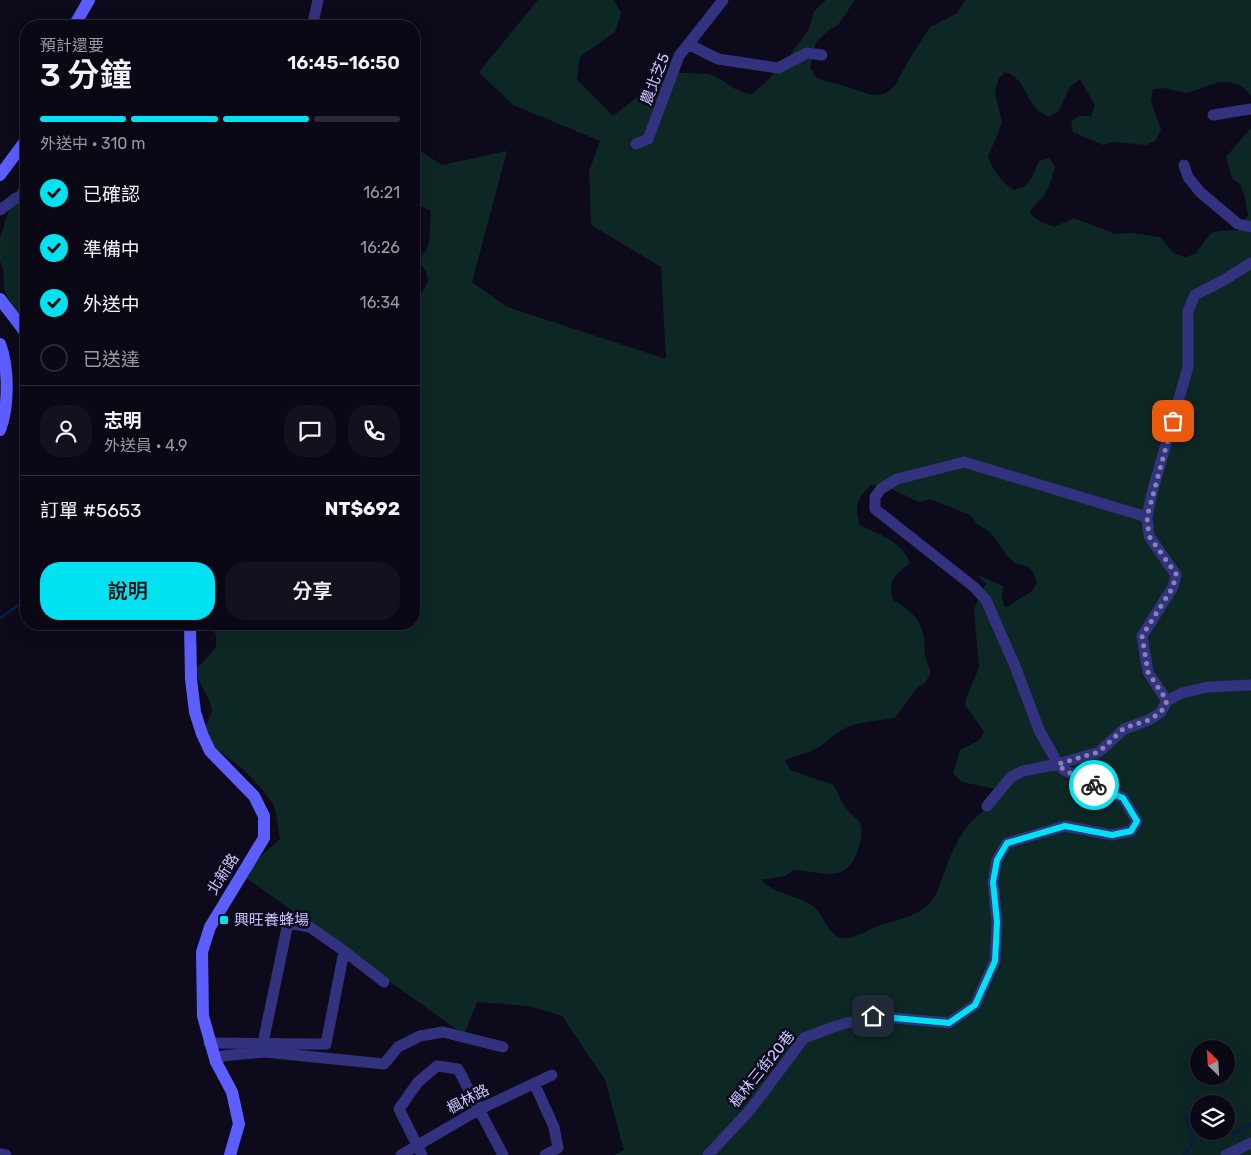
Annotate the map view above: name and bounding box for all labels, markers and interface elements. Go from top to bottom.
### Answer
text: 預計還要 [40,36,104,55]
text: 16:45–16:50 [287,51,400,74]
street label: 農北芝5 [637,51,673,107]
text: 3 分鐘 [40,56,132,94]
text: 外送中 · 310 m [40,134,146,153]
icon: check [40,179,68,207]
text: 已確認 [83,183,140,206]
text: 16:21 [363,183,400,202]
icon: check [40,234,68,262]
text: 準備中 [83,238,140,261]
text: 16:26 [360,238,400,257]
icon: check [40,289,68,317]
text: 外送中 [83,293,140,316]
text: 16:34 [360,293,400,312]
text: 已送達 [83,348,140,371]
pin [1152,400,1194,442]
button: person [40,405,92,457]
button: chat [284,405,336,457]
button: phone [348,405,400,457]
icon: bag [1159,407,1187,435]
text: 志明 [104,409,142,432]
text: 外送員 · 4.9 [104,436,188,455]
text: NT$692 [325,497,400,520]
text: 訂單 #5653 [40,499,141,522]
button: 說明 [40,562,215,620]
button: 分享 [225,562,400,620]
courier [1069,760,1119,810]
icon: bike [1080,771,1108,799]
street label: 北新路 [203,850,243,898]
place label: 興旺養蜂場 [234,911,309,929]
marker: 興旺養蜂場 [218,914,230,926]
pin [852,995,894,1037]
icon: home [859,1002,887,1030]
street label: 楓林三街20巷 [726,1027,798,1111]
north arrow [1190,1040,1235,1085]
map controls [1190,1040,1235,1140]
street label: 楓林路 [444,1080,492,1118]
button: layers [1190,1095,1235,1140]

